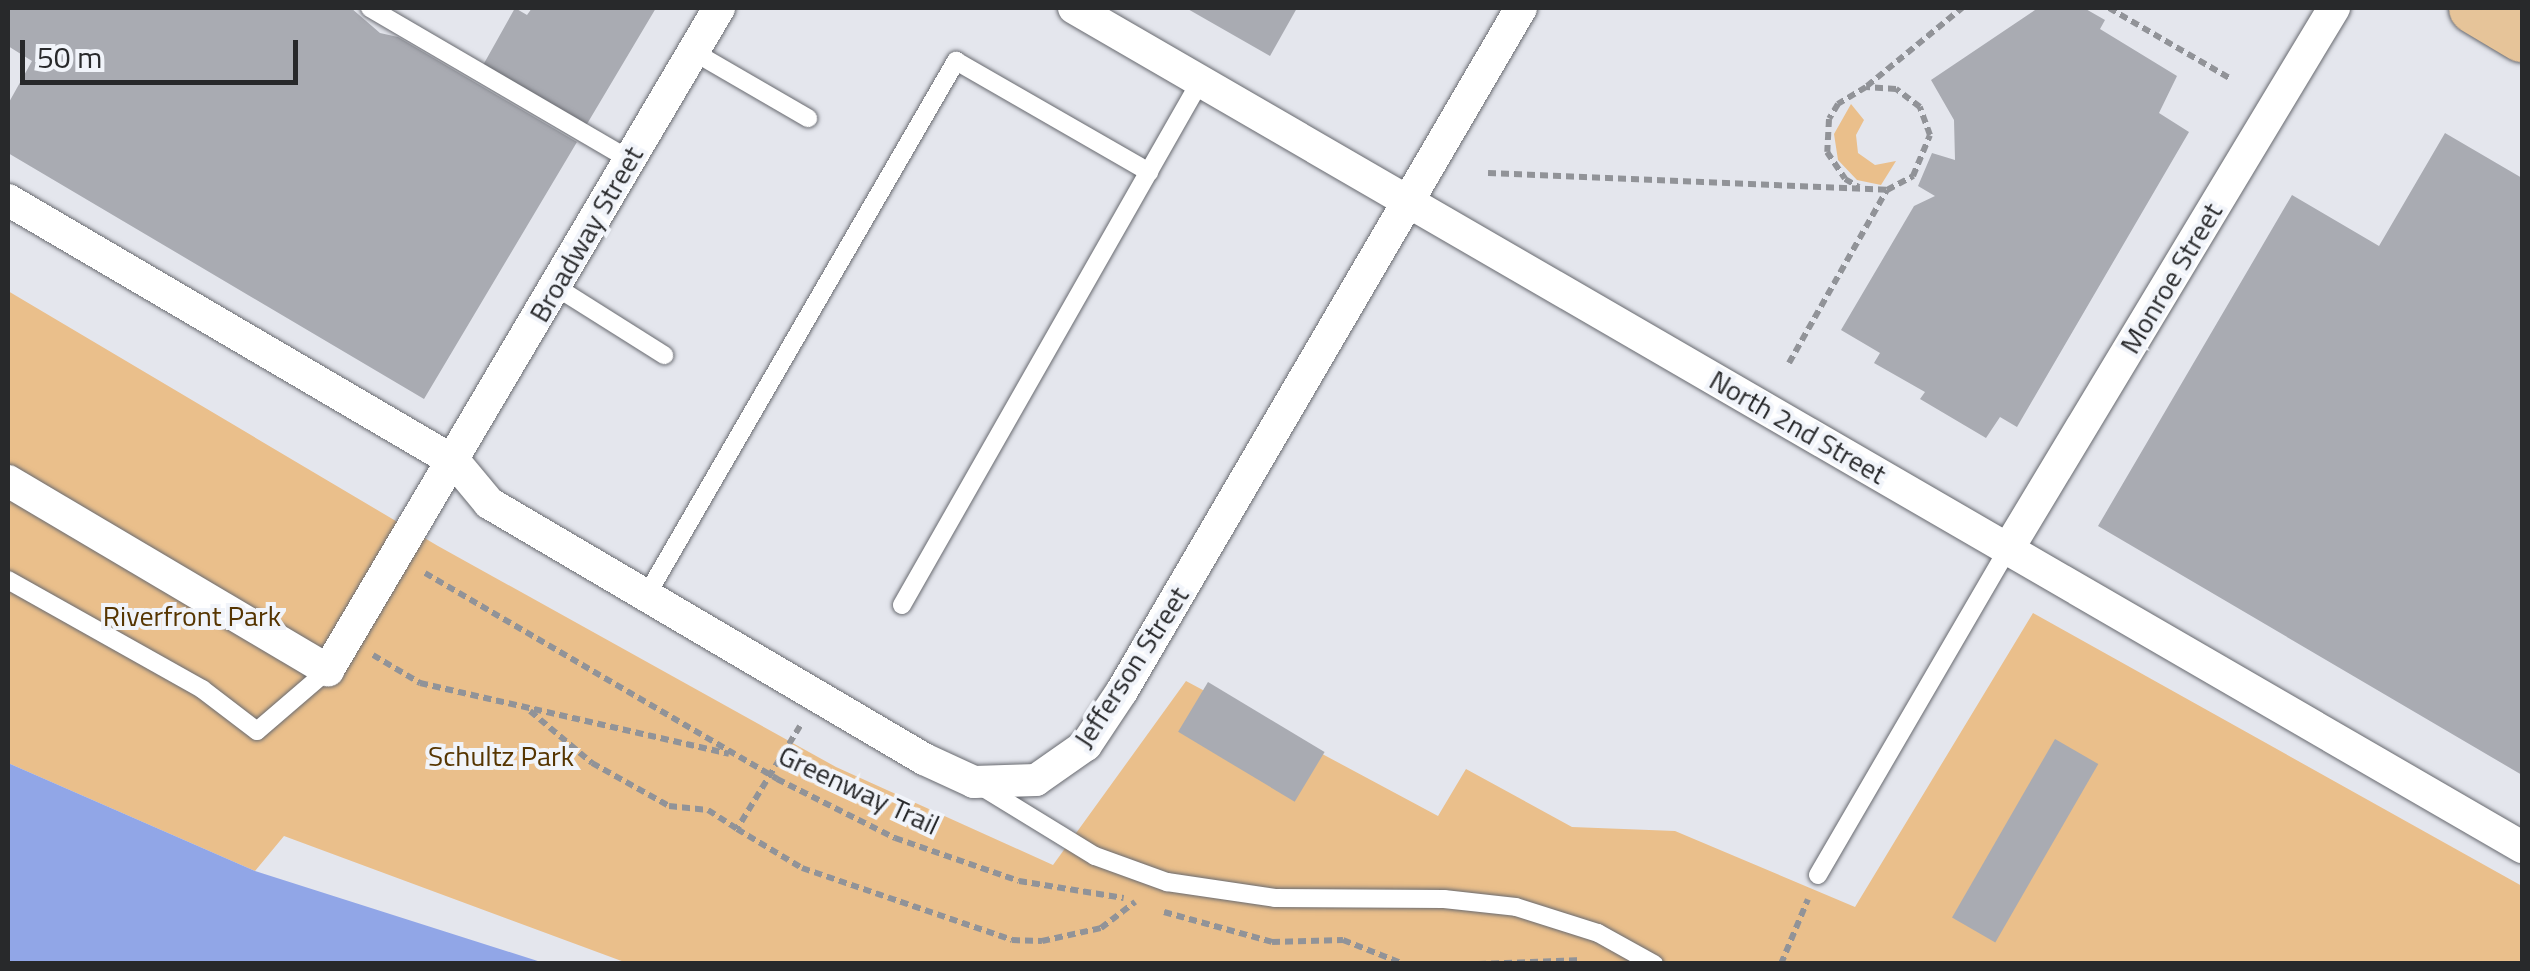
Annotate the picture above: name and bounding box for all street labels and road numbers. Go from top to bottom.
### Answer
street label: Broadway Street [522,140,650,328]
street label: Monroe Street [2113,197,2229,359]
street label: North 2nd Street [1704,363,1892,491]
street label: Jefferson Street [1066,580,1196,754]
street label: Greenway Trail [773,738,945,842]

